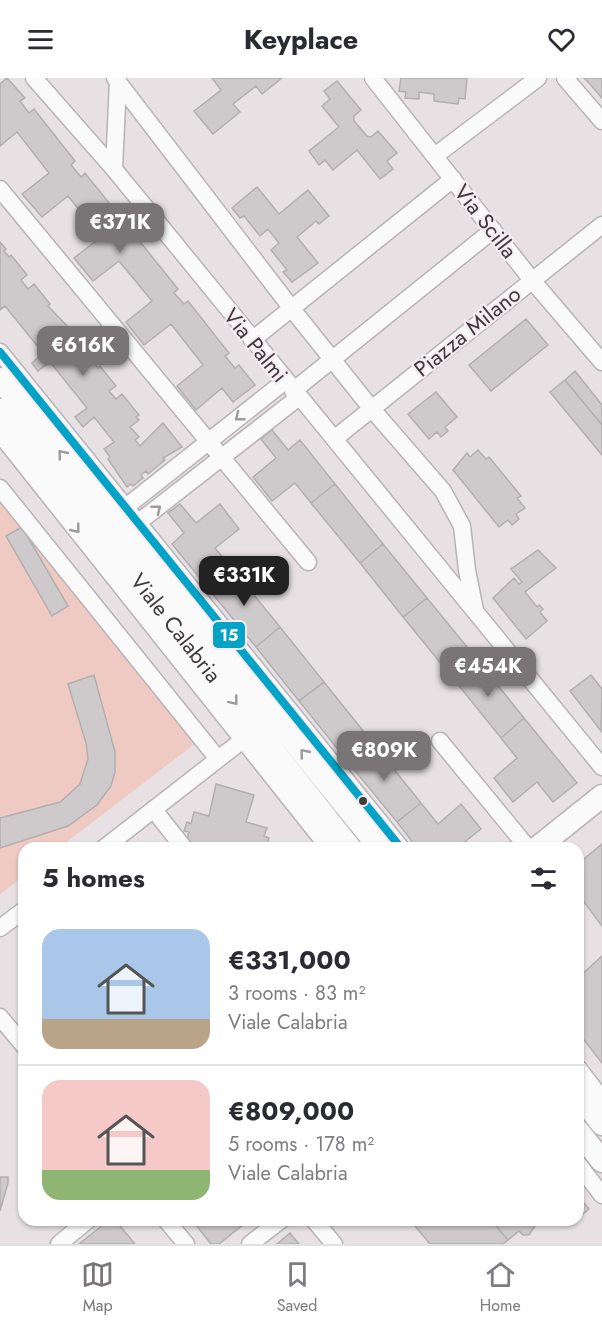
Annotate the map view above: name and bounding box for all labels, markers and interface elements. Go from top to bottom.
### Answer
text: Keyplace [244,20,358,59]
icon: menu [24,23,57,56]
icon: heart [545,23,578,56]
street label: Via Scilla [447,177,525,265]
pin: €371K [78,203,162,254]
text: €371K [89,208,151,237]
street label: Piazza Milano [407,278,527,384]
street label: Via Palmi [216,301,296,389]
pin: €616K [41,326,125,377]
text: €616K [51,331,115,360]
one-way arrow [235,409,246,420]
one-way arrow [58,450,69,461]
one-way arrow [150,505,161,516]
one-way arrow [69,522,80,533]
pin: €331K [202,556,286,607]
text: €331K [213,561,275,590]
street label: Viale Calabria [123,566,229,689]
line badge: 15 [212,621,246,649]
text: 15 [220,624,238,647]
pin: €454K [446,647,530,698]
text: €454K [454,652,522,681]
one-way arrow [227,694,238,705]
pin: €809K [342,731,426,782]
text: €809K [351,736,417,765]
one-way arrow [300,749,311,760]
unlabelled marker [357,795,369,807]
text: 5 homes [42,859,145,897]
icon: filters [527,862,560,895]
text: €331,000 [228,941,351,979]
icon: home [90,953,162,1025]
text: 3 rooms · 83 m² [228,979,365,1008]
text: Viale Calabria [228,1008,348,1037]
text: €809,000 [228,1092,354,1130]
icon: home [90,1104,162,1176]
text: 5 rooms · 178 m² [228,1130,374,1159]
text: Viale Calabria [228,1159,348,1188]
tab: Map [81,1258,114,1317]
tab: Saved [277,1258,317,1317]
tab: Home [480,1258,521,1317]

